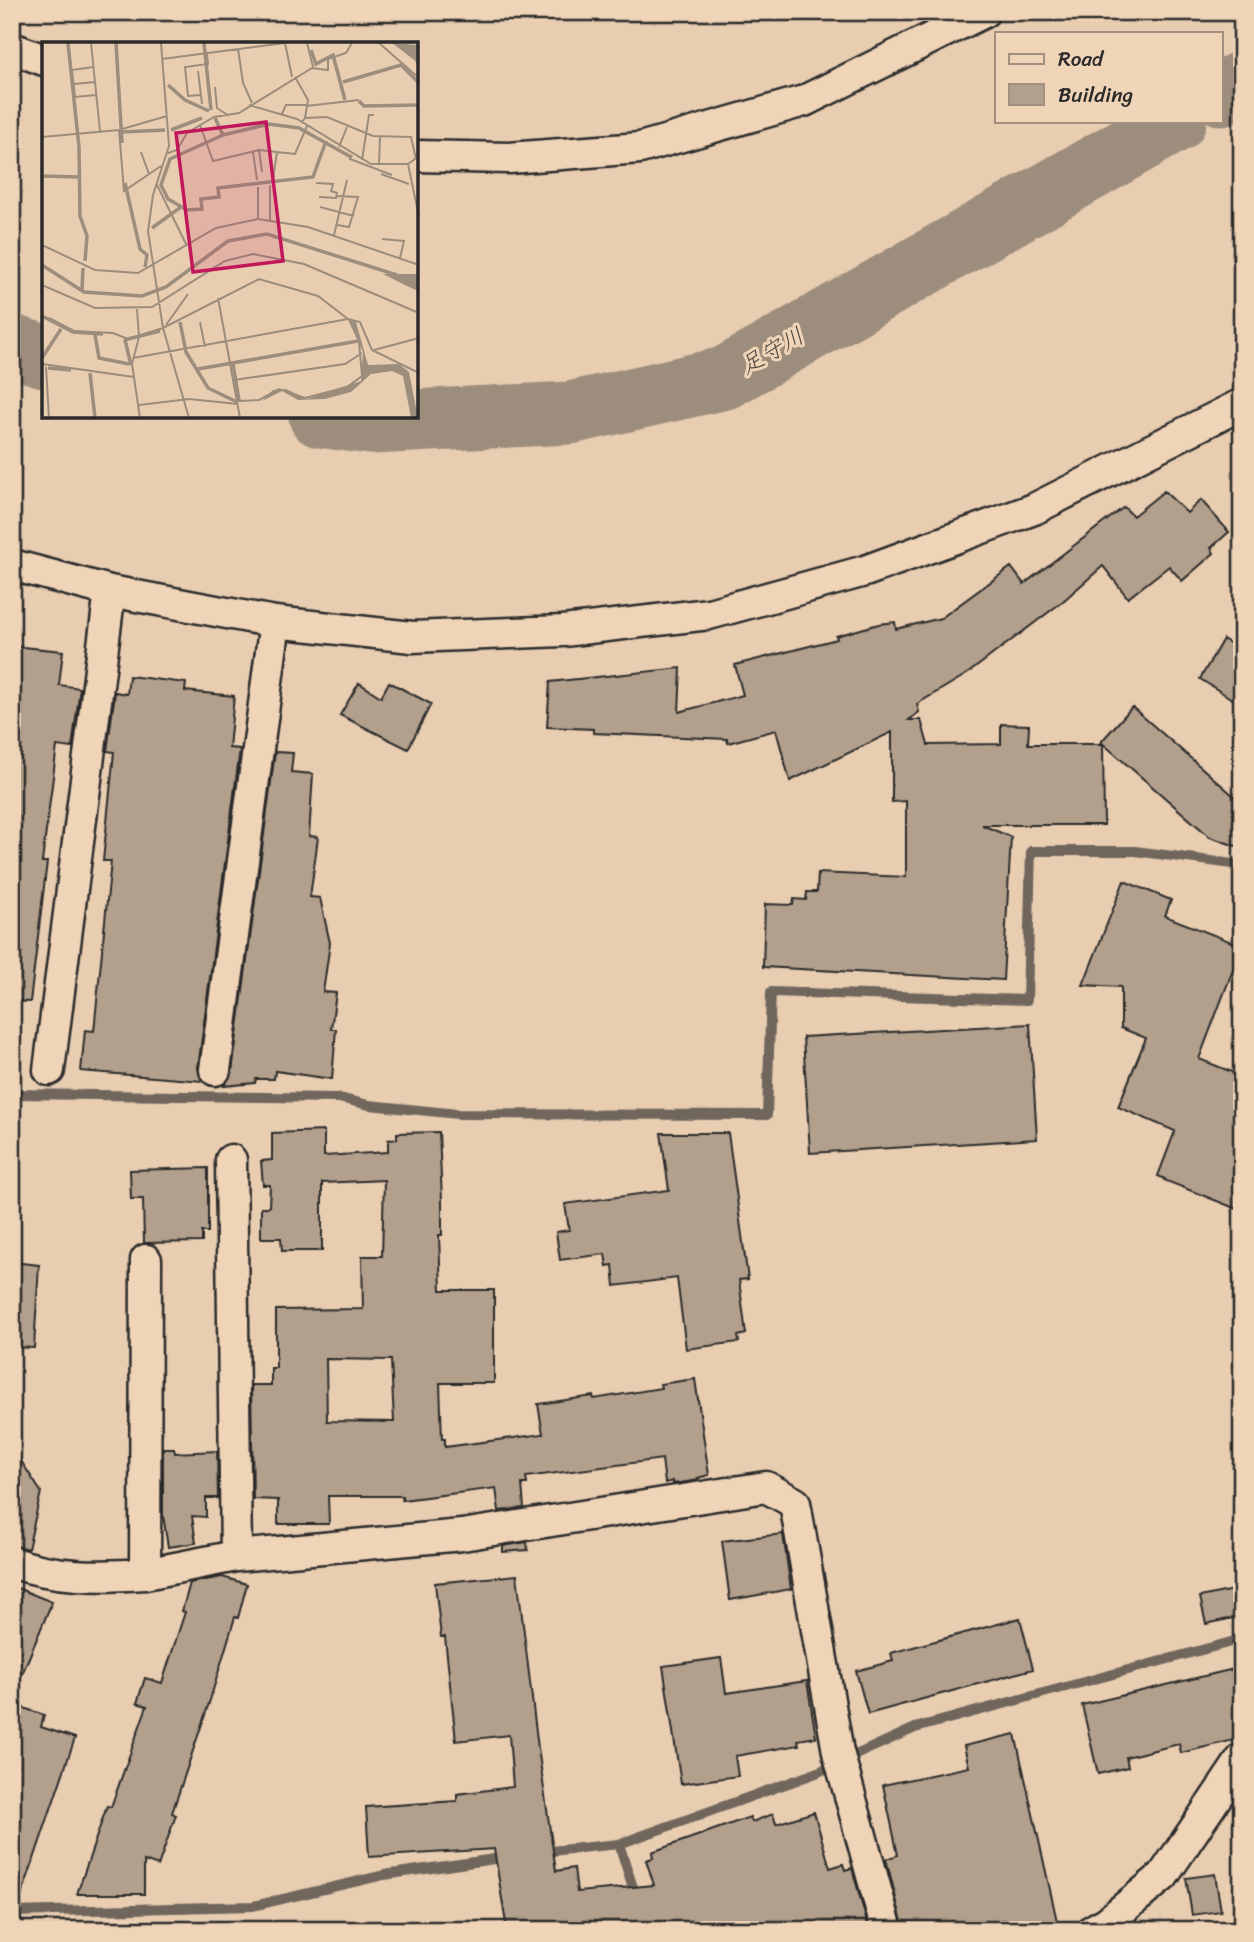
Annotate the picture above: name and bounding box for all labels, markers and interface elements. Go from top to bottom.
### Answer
legend [995,32,1222,122]
text: Road [1058,40,1105,78]
inset map [42,42,418,418]
text: Building [1058,76,1134,114]
water label: 足守川 [732,316,812,386]

